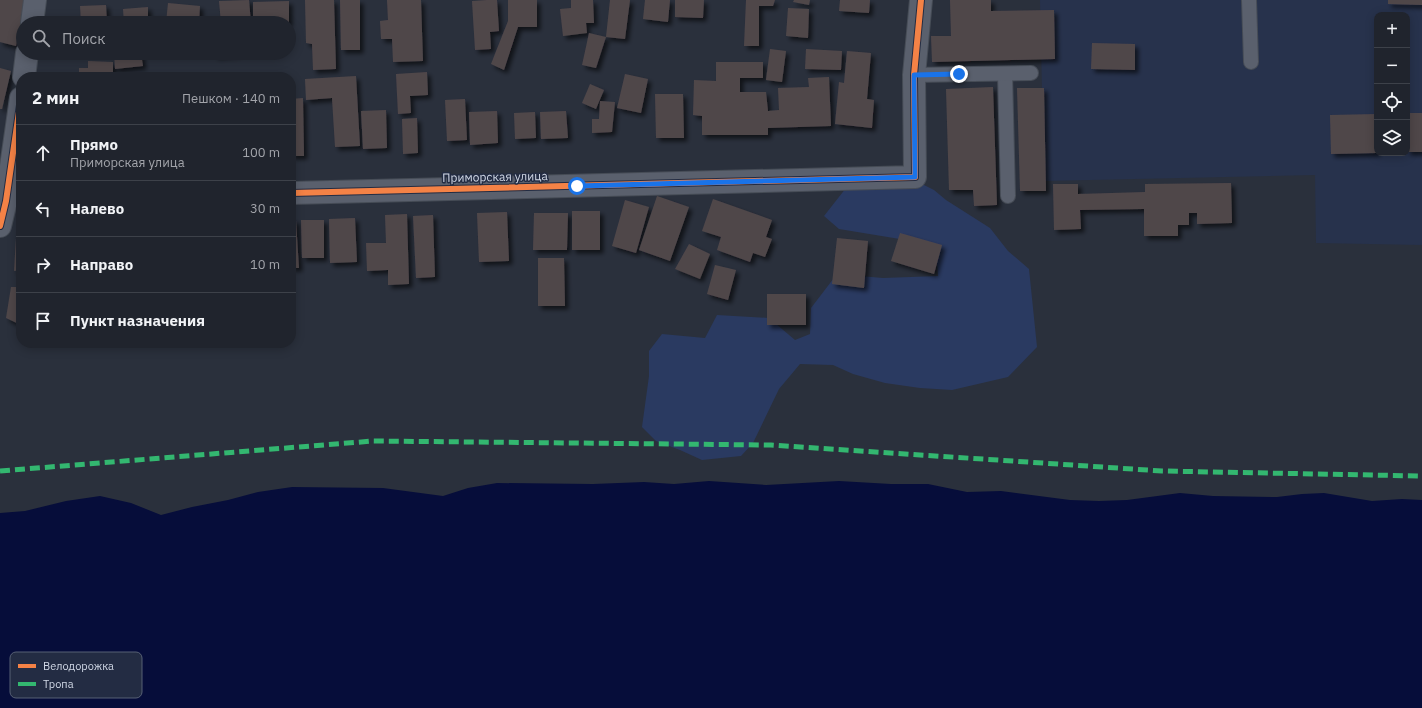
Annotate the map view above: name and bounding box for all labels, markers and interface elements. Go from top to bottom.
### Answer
map controls [1374,12,1410,156]
button: + [1374,12,1410,48]
search box [16,16,296,60]
icon: search [30,27,52,49]
text: Поиск [62,29,105,48]
button: − [1374,48,1410,84]
route end [950,65,968,83]
button: locate [1374,84,1410,120]
text: 2 мин [32,87,79,109]
text: Пешком · 140 m [182,90,280,107]
button: layers [1374,120,1410,156]
text: Прямо [70,135,118,154]
icon: ahead [32,142,54,164]
text: 100 m [242,144,280,161]
text: Приморская улица [70,154,185,171]
street label: Приморская улица [442,168,549,185]
route start [568,177,586,195]
icon: left [32,198,54,220]
text: Налево [70,199,124,218]
text: 30 m [250,200,280,217]
icon: right [32,254,54,276]
text: Направо [70,255,133,274]
text: 10 m [250,256,280,273]
icon: arrive [32,310,54,332]
text: Пункт назначения [70,311,205,330]
legend [10,652,142,698]
text: Велодорожка [43,659,114,673]
text: Тропа [43,677,74,691]

